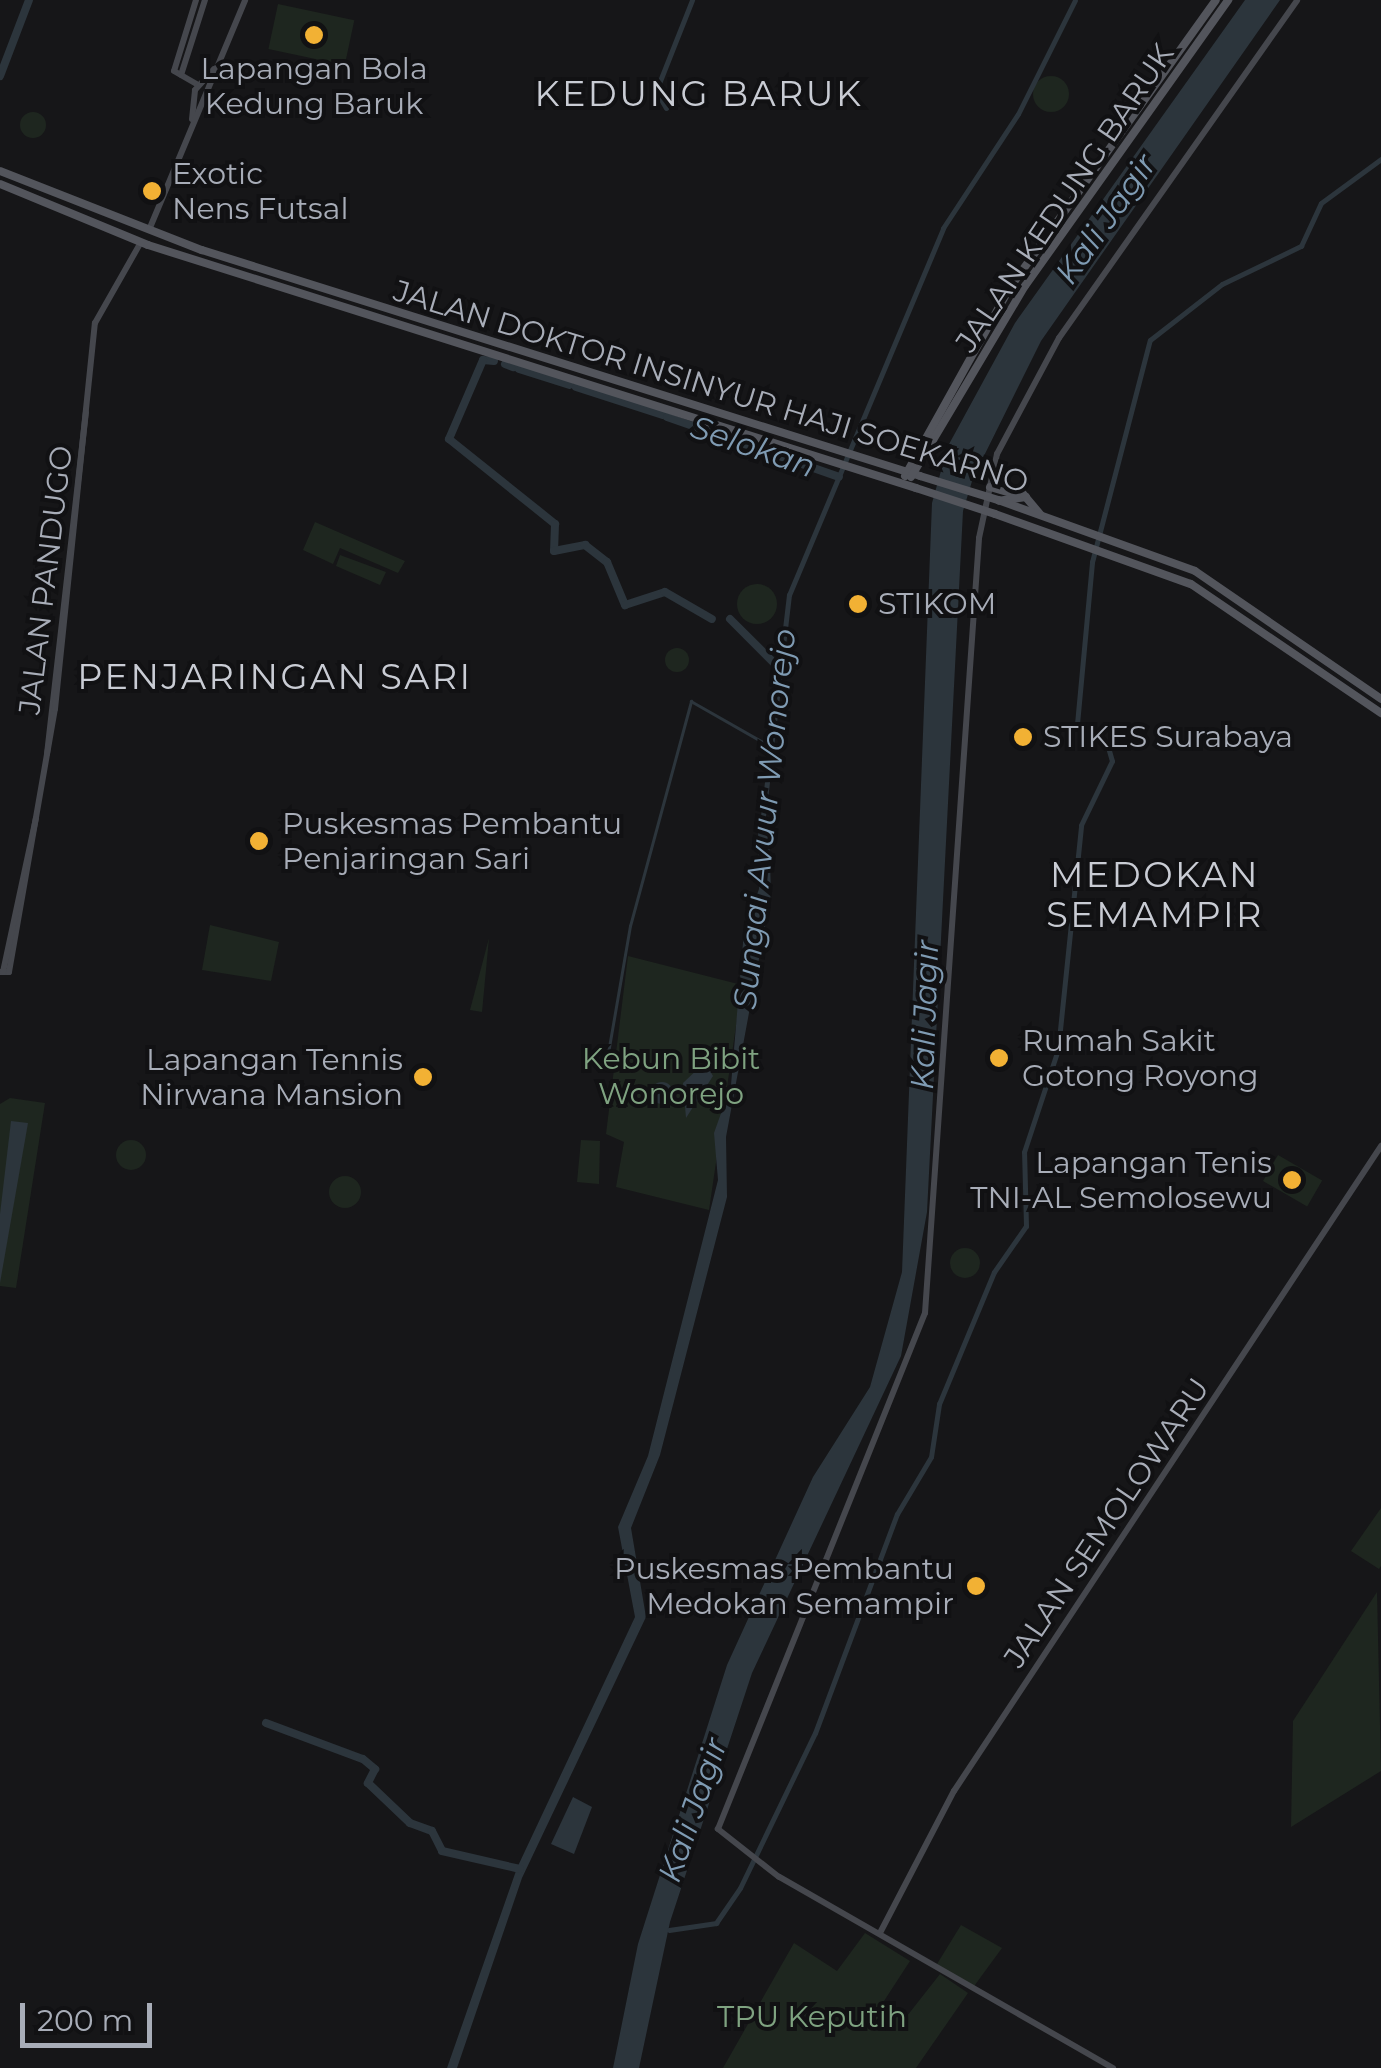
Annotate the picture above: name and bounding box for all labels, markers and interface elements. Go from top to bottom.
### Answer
marker: Lapangan Bola Kedung Baruk [303,24,325,46]
street label: JALAN KEDUNG BARUK [948,37,1182,359]
place label: Lapangan Bola Kedung Baruk [200,51,428,122]
district label: KEDUNG BARUK [535,73,863,115]
water label: Kali Jagir [1047,147,1165,291]
place label: Exotic Nens Futsal [172,156,348,226]
marker: Exotic Nens Futsal [141,180,163,202]
street label: JALAN DOKTOR INSINYUR HAJI SOEKARNO [389,273,1033,501]
water label: Selokan [686,408,820,486]
street label: JALAN PANDUGO [12,444,80,716]
place label: STIKOM [878,586,996,622]
marker: STIKOM [847,593,869,615]
water label: Sungai Avuur Wonorejo [726,627,804,1011]
district label: PENJARINGAN SARI [77,656,473,698]
place label: STIKES Surabaya [1043,719,1293,755]
marker: STIKES Surabaya [1012,726,1034,748]
place label: Puskesmas Pembantu Penjaringan Sari [282,806,622,876]
marker: Puskesmas Pembantu Penjaringan Sari [246,828,272,854]
district label: MEDOKAN SEMAMPIR [1046,854,1264,936]
water label: Kali Jagir [903,939,947,1091]
place label: Rumah Sakit Gotong Royong [1022,1023,1259,1094]
park label: Kebun Bibit Wonorejo [582,1041,760,1112]
place label: Lapangan Tennis Nirwana Mansion [140,1042,403,1112]
marker: Rumah Sakit Gotong Royong [986,1045,1012,1071]
marker: Lapangan Tennis Nirwana Mansion [412,1066,434,1088]
place label: Lapangan Tenis TNI-AL Semolosewu [970,1145,1272,1216]
marker: Lapangan Tenis TNI-AL Semolosewu [1281,1169,1303,1191]
street label: JALAN SEMOLOWARU [997,1372,1217,1674]
place label: Puskesmas Pembantu Medokan Semampir [614,1551,954,1622]
marker: Puskesmas Pembantu Medokan Semampir [963,1573,989,1599]
water label: Kali Jagir [650,1733,736,1887]
scale bar [25,1983,158,2045]
park label: TPU Keputih [717,1999,907,2035]
text: 200 m [37,2002,133,2039]

